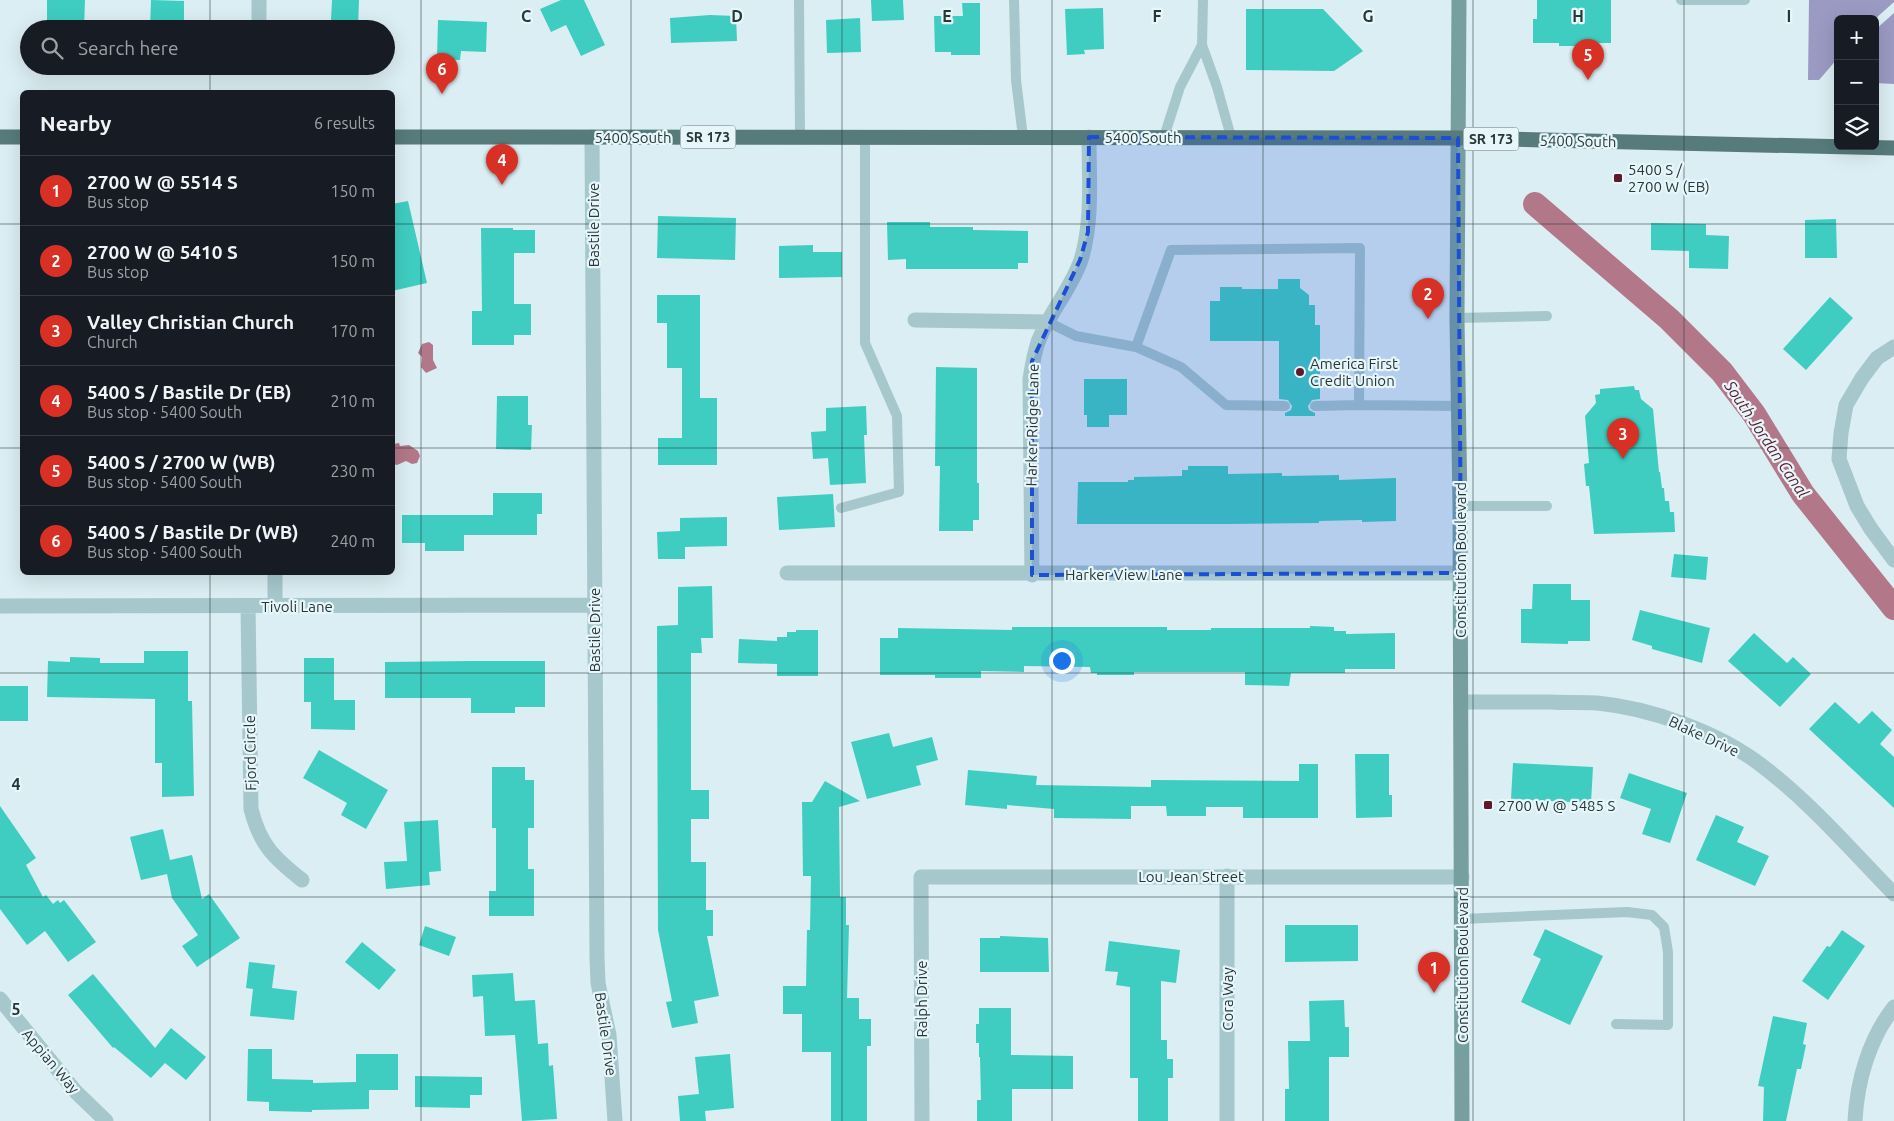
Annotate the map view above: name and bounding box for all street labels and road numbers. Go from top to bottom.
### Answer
road number: SR 173 [680,125,736,148]
road number: SR 173 [1464,128,1518,150]
street label: 5400 South [595,129,671,146]
street label: 5400 South [1105,129,1181,146]
street label: 5400 South [1539,132,1617,150]
street label: Bastile Drive [585,183,602,267]
street label: Harker Ridge Lane [1022,363,1042,487]
street label: Constitution Boulevard [1452,482,1469,638]
street label: Harker View Lane [1065,566,1183,583]
street label: Bastile Drive [586,588,603,672]
street label: Tivoli Lane [261,598,333,615]
street label: Blake Drive [1666,712,1742,760]
street label: Fjord Circle [241,715,259,791]
street label: Lou Jean Street [1138,868,1244,885]
street label: Constitution Boulevard [1454,887,1471,1043]
street label: Ralph Drive [913,960,930,1038]
street label: Cora Way [1219,967,1236,1031]
street label: Bastile Drive [592,991,620,1077]
street label: Appian Way [19,1025,83,1097]

